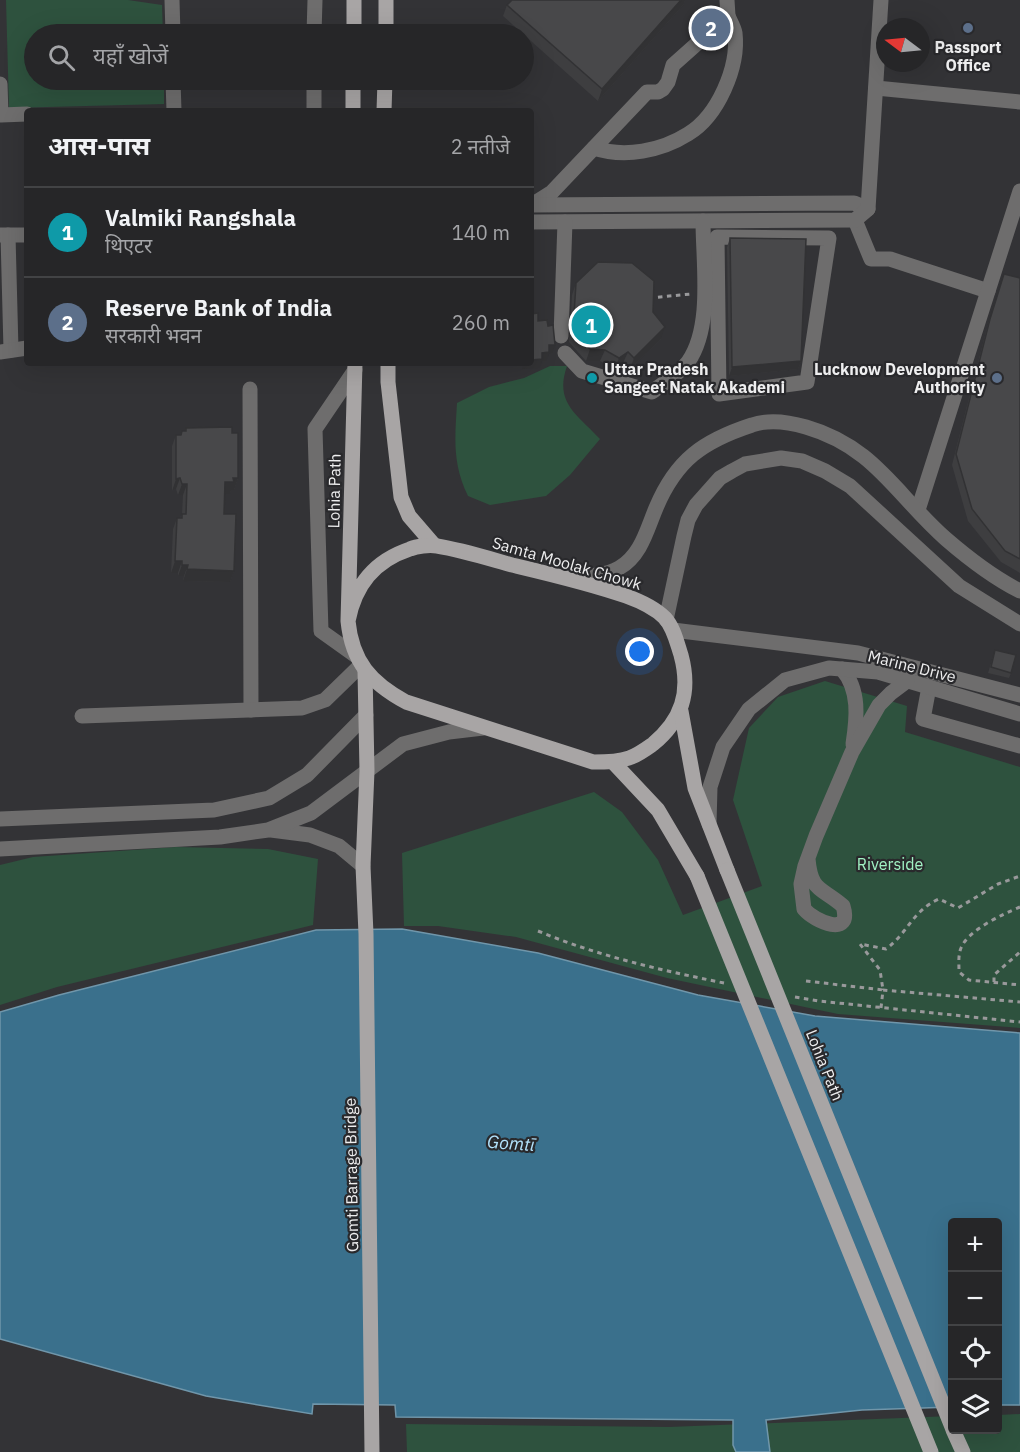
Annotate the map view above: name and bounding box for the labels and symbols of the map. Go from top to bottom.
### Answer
pin: 2 [692,6,730,51]
north arrow [876,18,930,72]
marker: Passport Office [961,21,975,35]
place label: Passport Office [935,37,1001,75]
pin: 1 [572,302,610,348]
place label: Uttar Pradesh Sangeet Natak Akademi [604,359,785,397]
place label: Lucknow Development Authority [814,359,985,397]
marker: Uttar Pradesh Sangeet Natak Akademi [585,371,599,385]
marker: Lucknow Development Authority [990,371,1004,385]
street label: Lohia Path [323,453,345,529]
street label: Samta Moolak Chowk [490,532,645,594]
your location [625,637,654,666]
street label: Marine Drive [866,645,958,687]
park label: Riverside [857,854,923,874]
street label: Lohia Path [802,1026,848,1104]
street label: Gomti Barrage Bridge [340,1097,362,1252]
water label: Gomtī [486,1130,538,1156]

